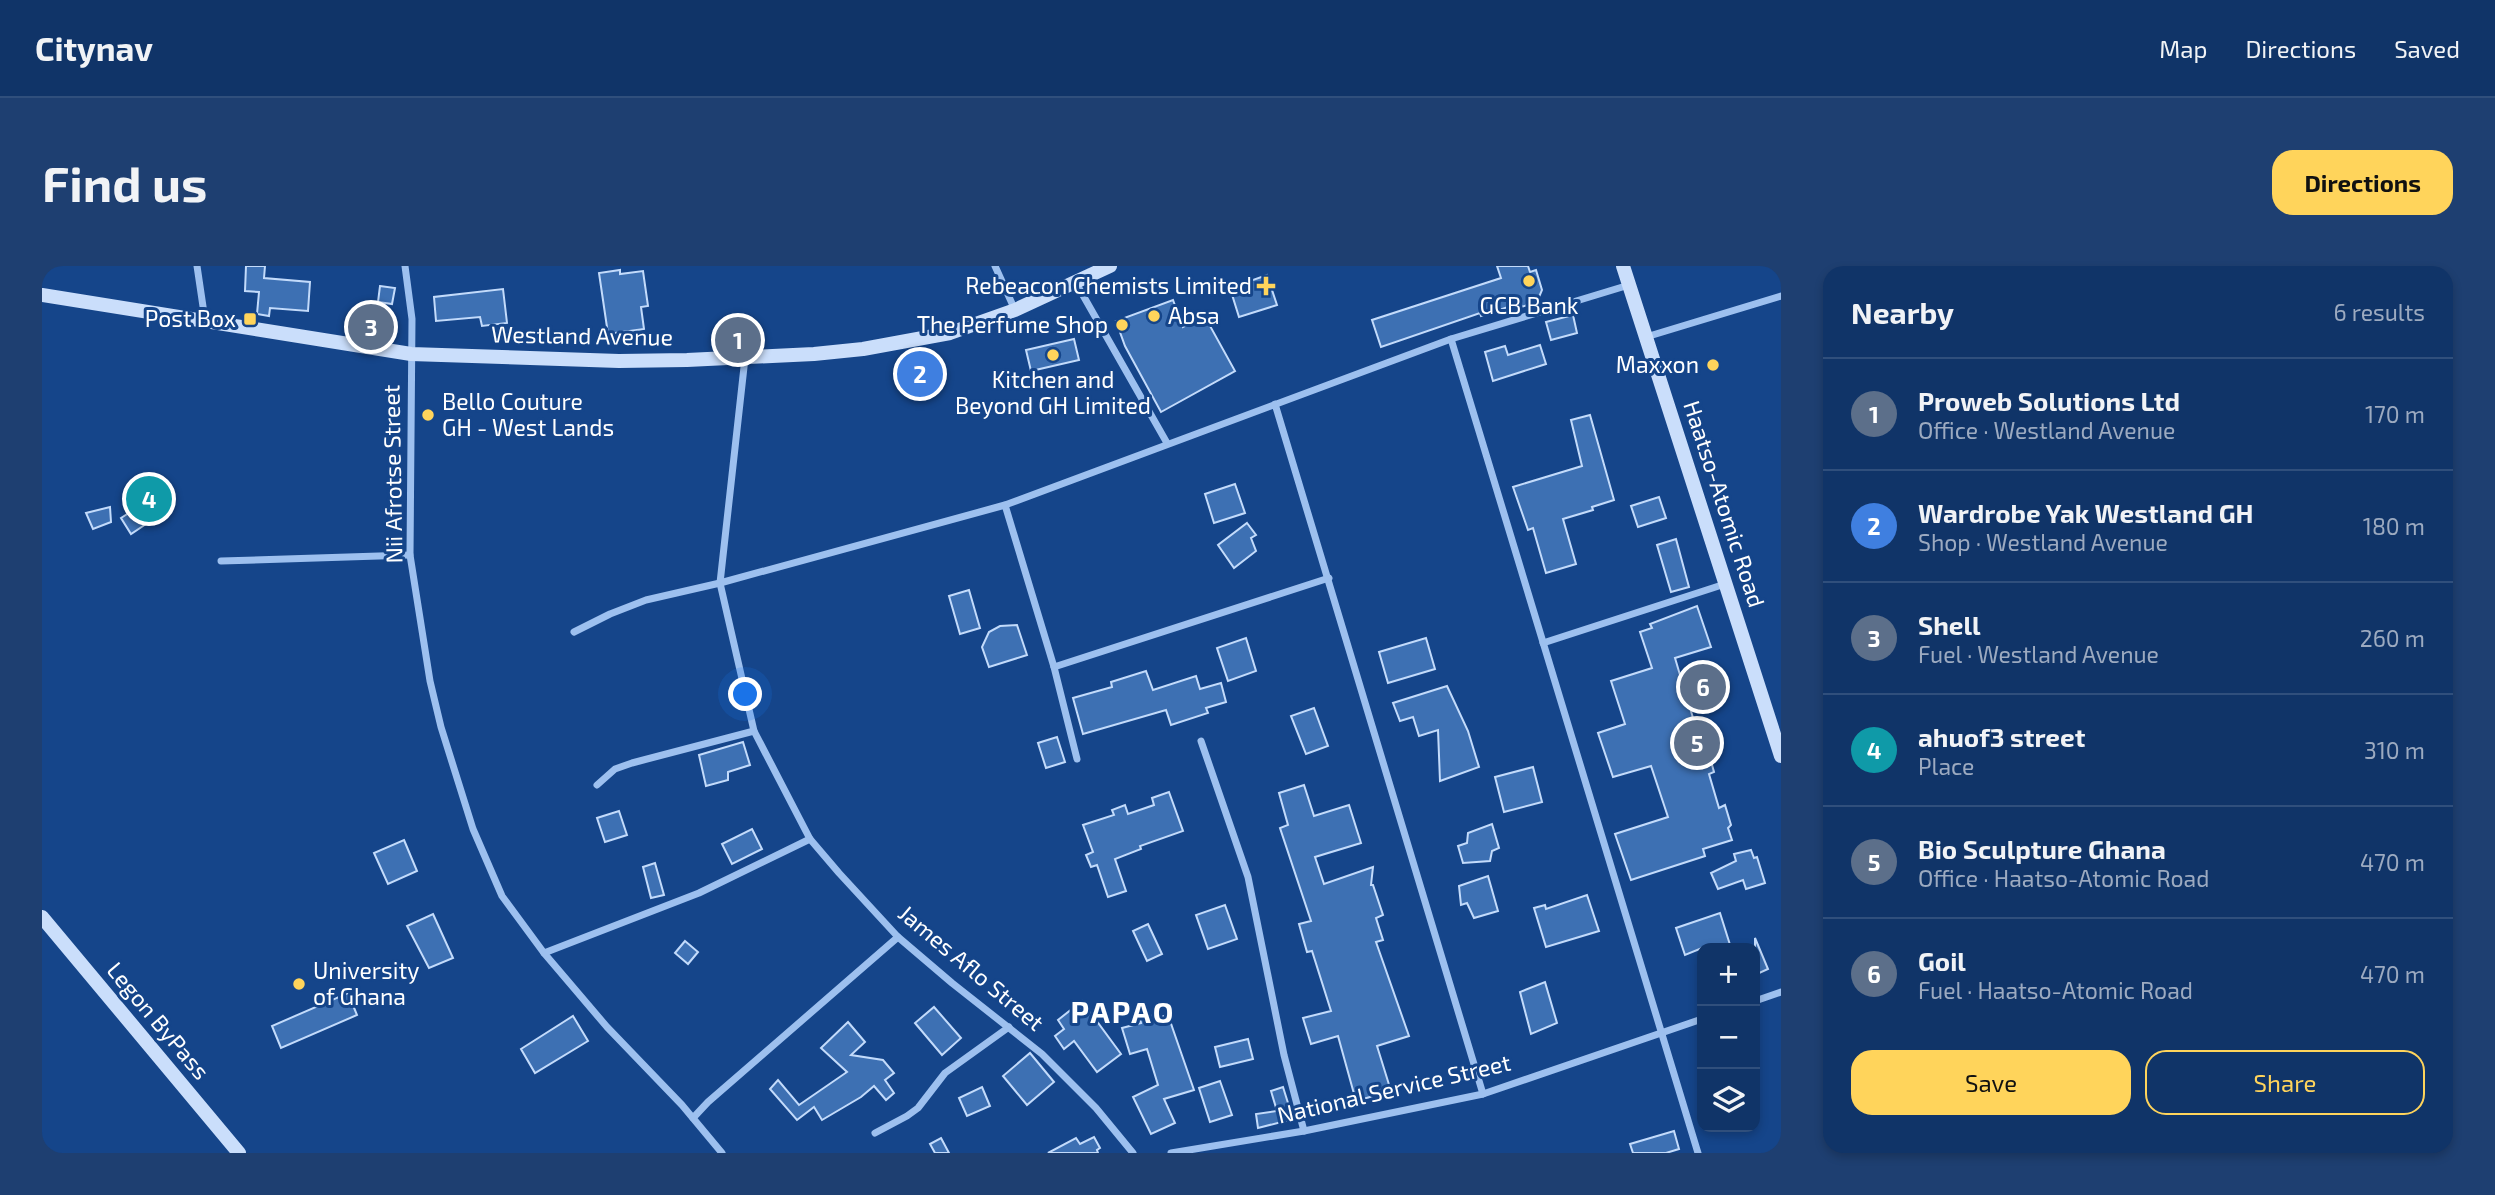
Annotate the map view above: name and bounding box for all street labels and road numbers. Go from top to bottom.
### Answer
street label: Westland Avenue [491,319,673,351]
street label: Nii Afrotse Street [376,384,408,564]
street label: Haatso-Atomic Road [1678,397,1772,611]
street label: James Aflo Street [893,898,1050,1036]
street label: Legon ByPass [102,956,216,1085]
street label: National Service Street [1274,1047,1513,1129]

